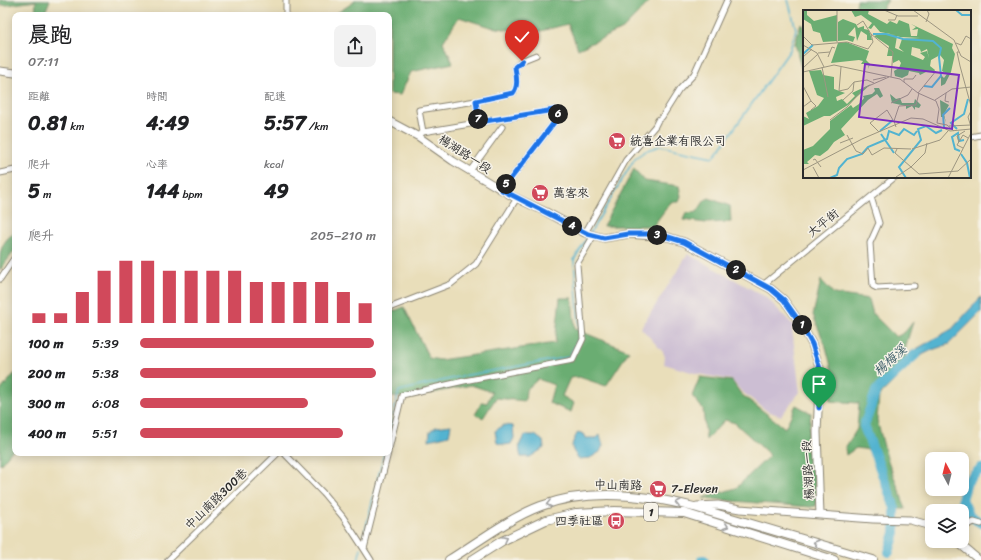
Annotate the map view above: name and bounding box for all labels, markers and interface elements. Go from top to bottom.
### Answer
inset map [803,10,971,178]
text: 晨跑 [28,15,72,54]
pin [505,20,539,61]
button: share [334,25,376,67]
icon: check [511,26,533,48]
text: 07:11 [28,50,59,73]
text: 距離 [28,87,50,106]
text: 時間 [146,87,168,106]
text: 配速 [264,87,286,106]
pin: 6 [548,104,568,124]
text: 6 [555,104,561,123]
text: 0.81 [28,106,67,141]
text: 4:49 [146,106,189,141]
text: 5:57 [264,106,306,141]
pin: 7 [468,109,488,129]
text: 7 [475,109,481,128]
text: km [67,117,84,136]
text: /km [306,117,329,136]
street label: 楊湖路一段 [434,128,496,180]
place label: 統喜企業有限公司 [630,130,726,152]
supermarket icon: 統喜企業有限公司 [607,131,627,151]
text: 爬升 [28,155,50,174]
text: 心率 [146,155,168,174]
text: kcal [264,155,284,174]
text: 5 [28,174,40,209]
text: 144 [146,174,180,209]
text: 49 [264,174,289,209]
pin: 5 [496,174,516,194]
text: 5 [503,174,509,193]
place label: 萬客來 [553,182,589,204]
supermarket icon: 萬客來 [530,183,550,203]
text: m [40,185,52,204]
text: bpm [180,185,203,204]
street label: 大平街 [802,203,844,243]
pin: 4 [562,216,582,236]
text: 4 [569,216,575,235]
text: 爬升 [28,224,54,247]
text: 205–210 m [310,224,376,247]
pin: 3 [647,225,667,245]
text: 3 [654,225,660,244]
pin: 2 [726,260,746,280]
text: 2 [733,260,739,279]
pin: 1 [792,315,812,335]
text: 1 [800,315,804,334]
text: 100 m [28,332,63,355]
text: 5:39 [92,332,119,355]
water label: 楊梅溪 [868,338,913,382]
text: 200 m [28,362,65,385]
text: 5:38 [92,362,119,385]
pin [802,367,836,408]
icon: arrive [808,373,830,395]
text: 300 m [28,392,65,415]
text: 6:08 [92,392,119,415]
text: 400 m [28,422,66,445]
text: 5:51 [92,422,117,445]
street label: 楊湖路一段 [795,439,821,501]
north arrow [925,452,969,496]
map controls [925,452,969,548]
street label: 中山南路300巷 [179,463,253,535]
street label: 中山南路 [594,474,642,496]
place label: 7-Eleven [671,478,718,500]
supermarket icon: 7-Eleven [648,479,668,499]
one-way arrow [546,499,552,507]
one-way arrow [675,499,681,507]
road number: 1 [644,503,658,521]
button: layers [925,504,969,548]
place label: 四季社區 [555,510,603,532]
bus stop icon: 四季社區 [606,511,626,531]
one-way arrow [722,521,729,530]
one-way arrow [501,537,508,544]
one-way arrow [813,539,820,548]

